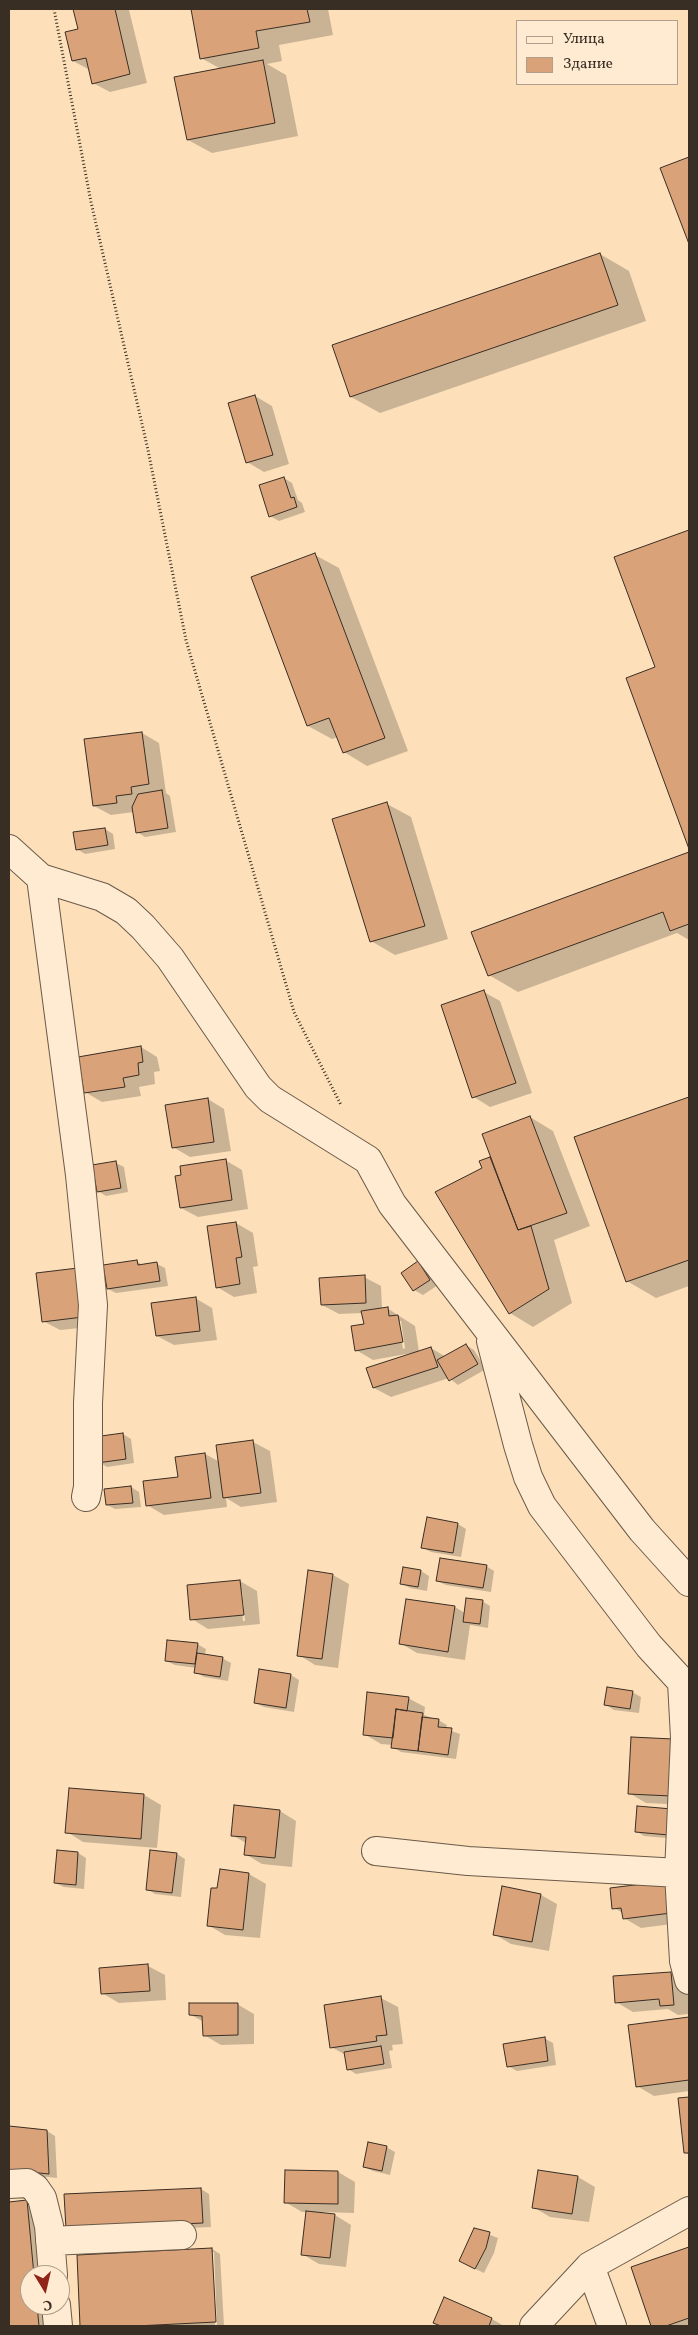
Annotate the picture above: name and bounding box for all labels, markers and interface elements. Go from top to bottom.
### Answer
legend [516,20,678,85]
text: Улица [563,29,605,50]
text: Здание [563,54,613,75]
north arrow [20,2265,70,2315]
text: С [41,2294,53,2314]

